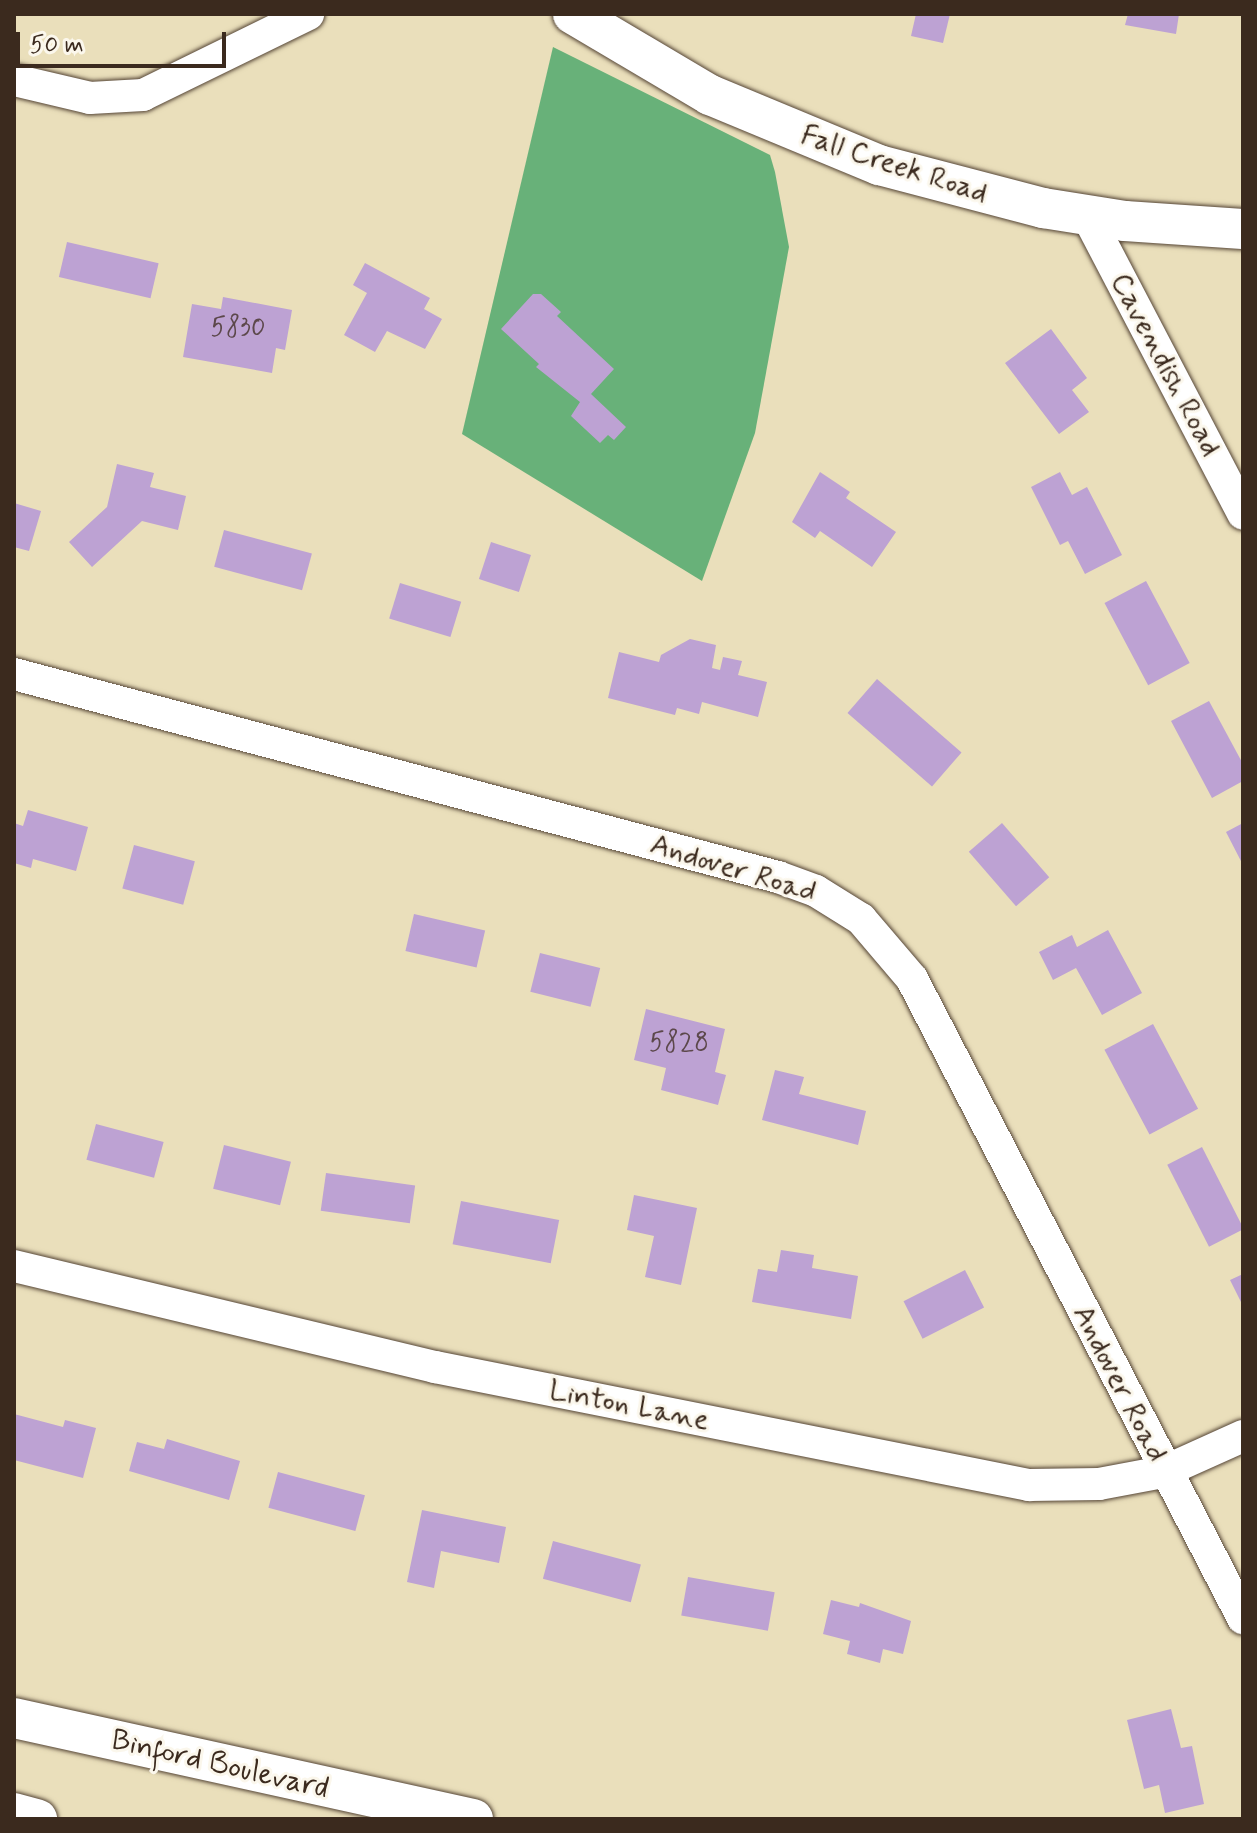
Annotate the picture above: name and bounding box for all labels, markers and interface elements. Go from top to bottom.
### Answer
scale bar [20,16,230,66]
text: 50 m [30,30,84,61]
street label: Fall Creek Road [796,118,992,212]
street label: Cavendish Road [1102,267,1228,463]
house number: 5830 [211,313,265,345]
street label: Andover Road [647,827,819,911]
house number: 5828 [649,1028,709,1060]
street label: Andover Road [1065,1301,1173,1467]
street label: Linton Lane [550,1374,708,1438]
street label: Binford Boulevard [109,1723,331,1807]

